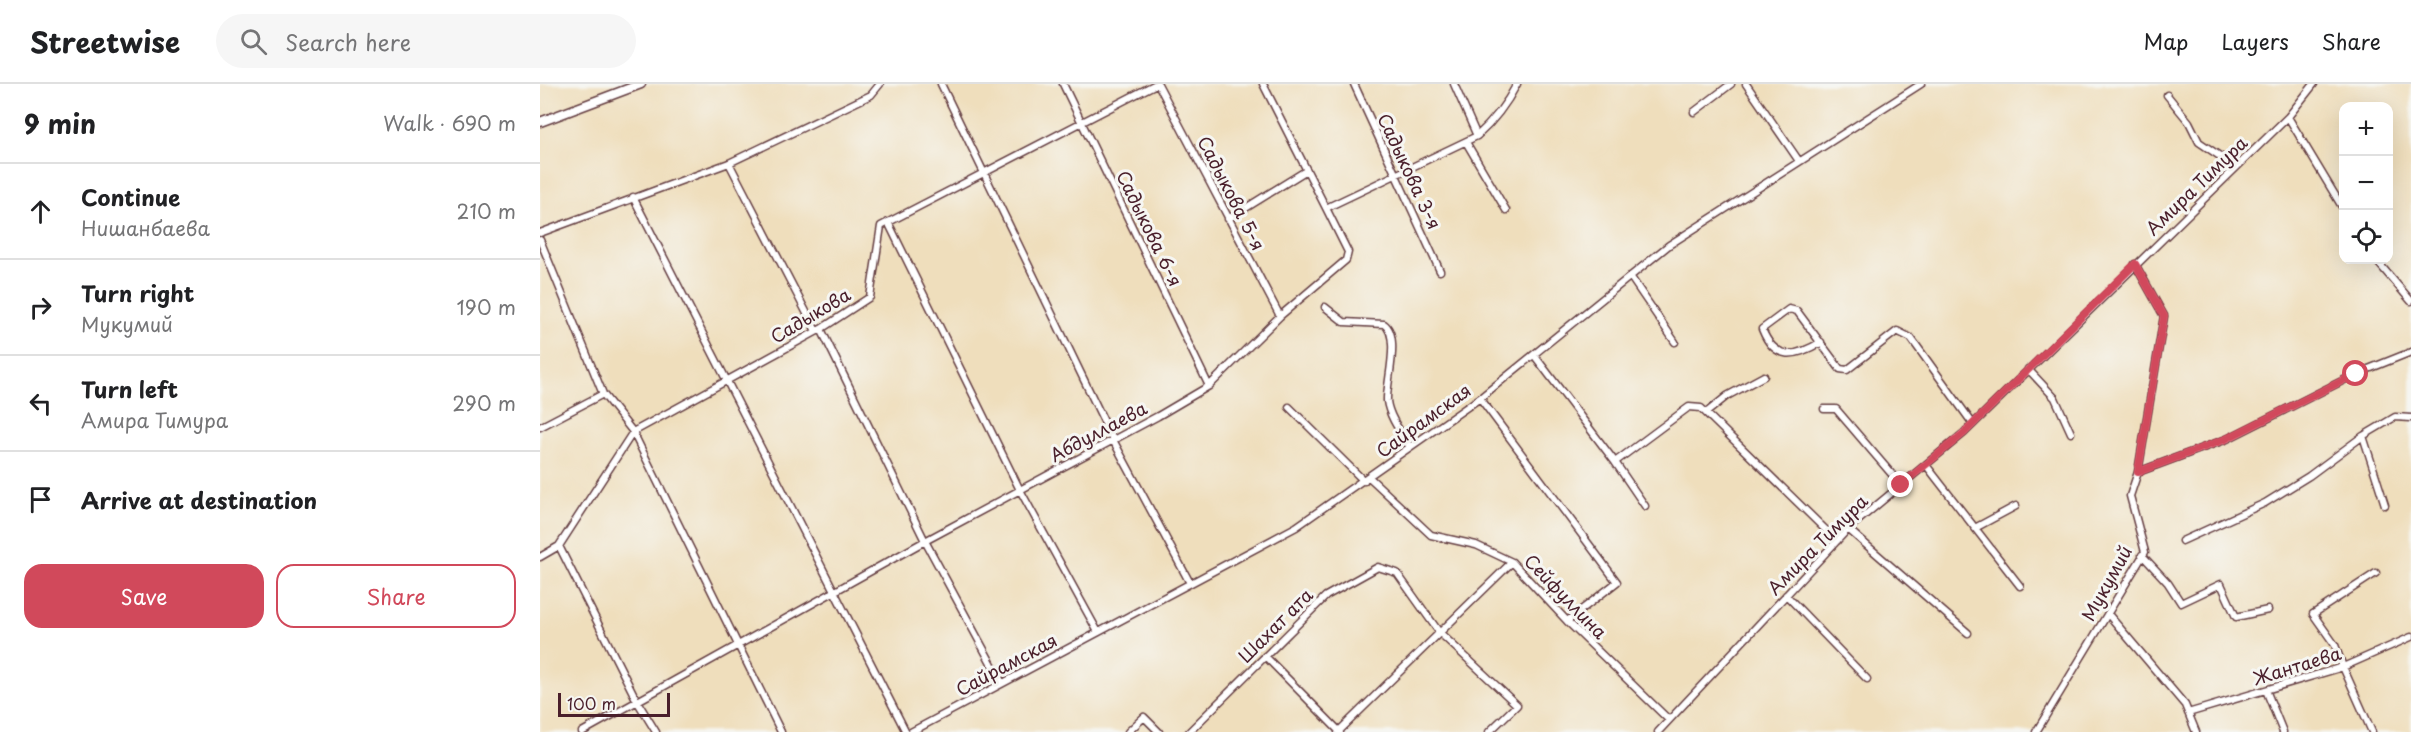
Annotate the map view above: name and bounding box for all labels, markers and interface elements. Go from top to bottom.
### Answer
search box [216,14,636,68]
text: Streetwise [30,20,180,63]
icon: search [237,25,270,58]
text: Search here [285,25,411,58]
text: Map [2144,25,2188,57]
text: Layers [2221,25,2289,57]
text: Share [2322,25,2381,57]
map controls [2339,102,2393,264]
button: + [2339,102,2393,156]
text: 9 min [24,104,96,143]
text: Walk · 690 m [383,108,516,138]
street label: Садыкова 3-я [1371,109,1449,233]
street label: Амира Тимура [2139,129,2254,241]
street label: Садыкова 5-я [1191,131,1273,255]
button: − [2339,156,2393,210]
street label: Садыкова 6-я [1110,165,1190,291]
text: Continue [81,180,180,213]
icon: ahead [24,195,57,228]
text: 210 m [457,196,516,226]
button: locate [2339,210,2393,264]
text: Нишанбаева [81,213,210,243]
text: Turn right [81,276,194,309]
street label: Садыкова [765,280,856,349]
icon: right [24,291,57,324]
text: 190 m [457,292,516,322]
text: Мукумий [81,309,173,339]
route start [2342,360,2368,386]
text: Turn left [81,372,178,405]
street label: Сайрамская [1370,376,1476,464]
icon: left [24,387,57,420]
text: 290 m [452,388,516,418]
street label: Абдуллаева [1045,394,1152,468]
text: Амира Тимура [81,405,228,435]
route end [1887,471,1913,497]
icon: arrive [24,483,57,516]
text: Arrive at destination [81,483,317,516]
street label: Амира Тимура [1761,487,1874,600]
street label: Мукумий [2074,540,2138,626]
street label: Сейфуллина [1518,547,1614,645]
button: Save [24,564,264,628]
button: Share [276,564,516,628]
street label: Шахат ата [1232,581,1319,668]
street label: Сайрамская [951,626,1061,702]
street label: Жантаева [2249,639,2345,691]
scale bar [558,690,670,718]
text: 100 m [567,691,616,715]

